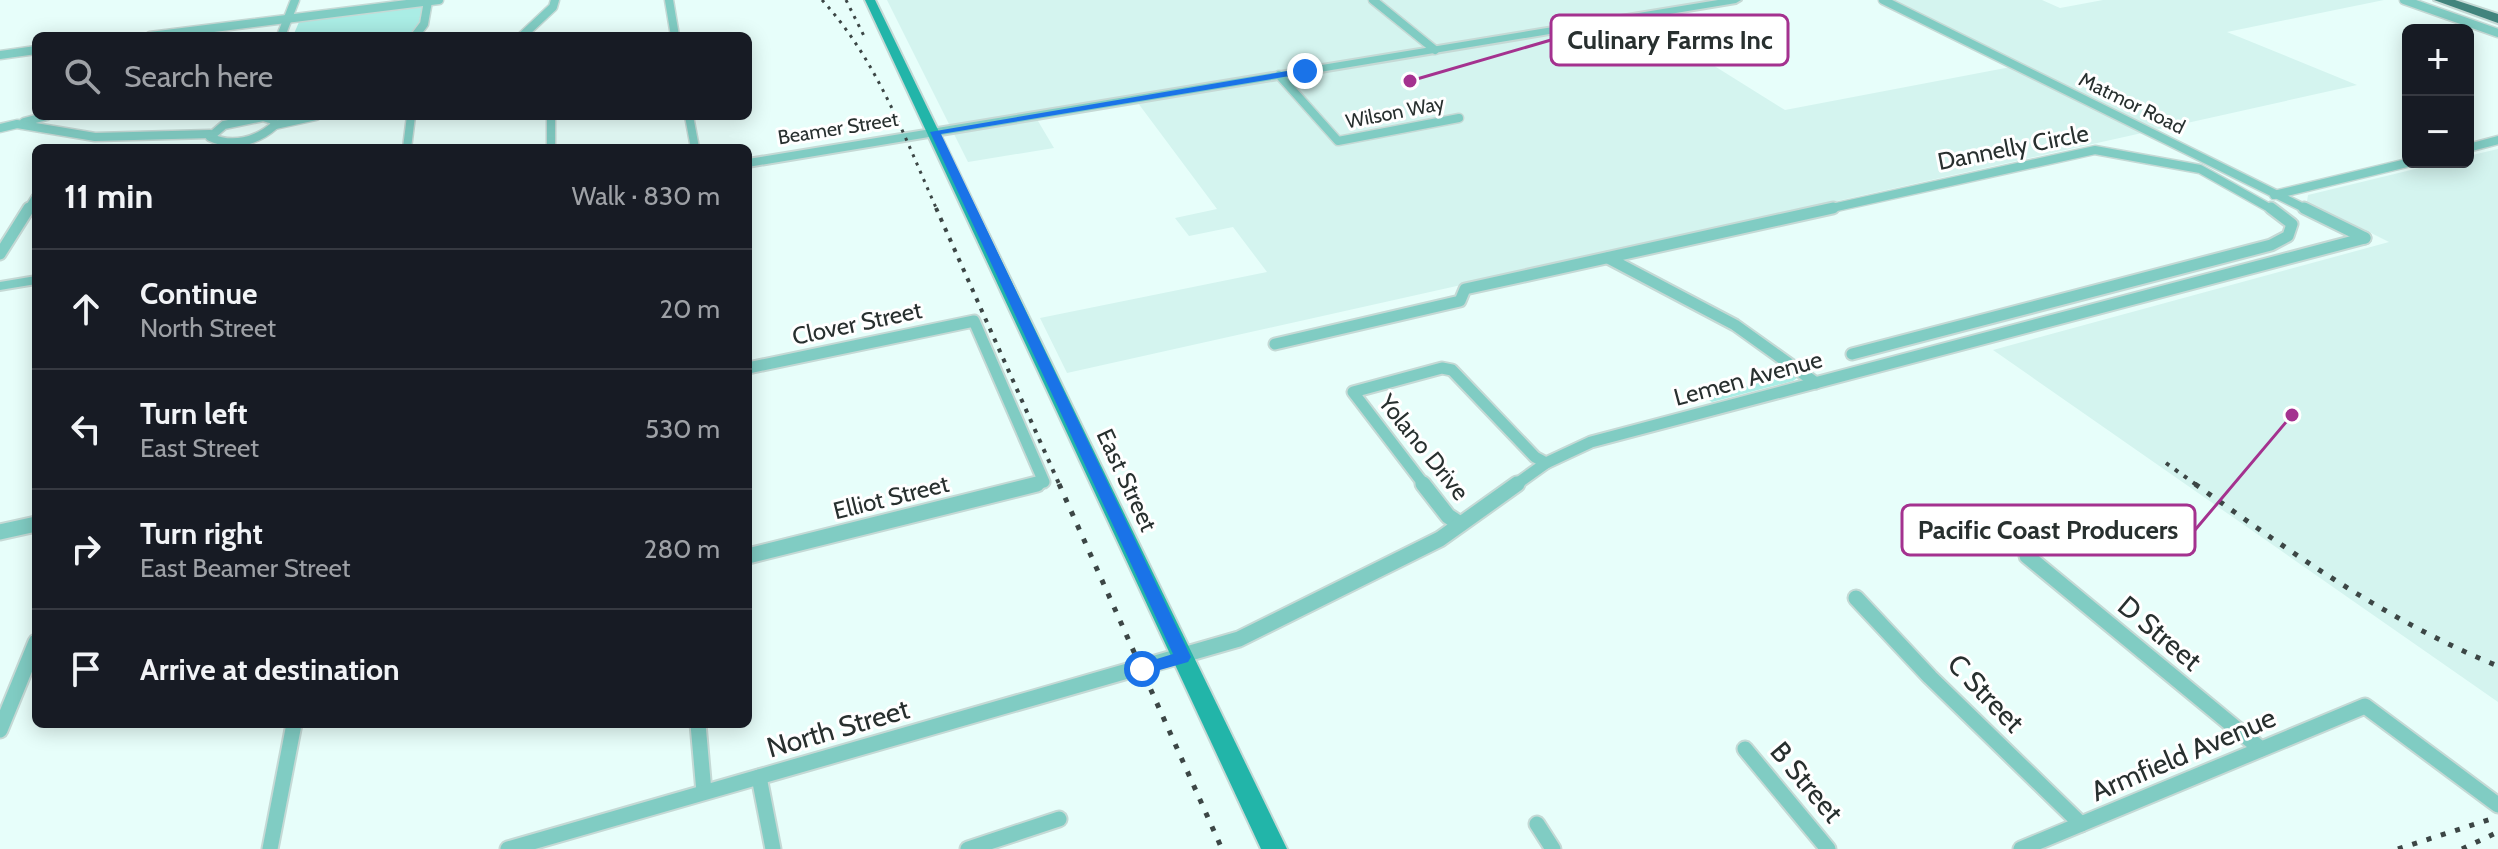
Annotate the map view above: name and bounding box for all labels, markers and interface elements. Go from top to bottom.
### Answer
callout: Culinary Farms Inc [1551,15,1788,65]
text: Culinary Farms Inc [1567,24,1773,56]
map controls [2402,24,2474,168]
button: + [2402,24,2474,96]
search box [32,32,752,120]
route end [1287,53,1323,89]
icon: search [60,54,104,98]
text: Search here [124,58,273,95]
street label: Matmor Road [2075,67,2189,139]
street label: Wilson Way [1344,91,1446,133]
button: − [2402,96,2474,168]
street label: Beamer Street [776,107,900,149]
street label: Dannelly Circle [1935,118,2091,176]
text: 11 min [64,175,153,217]
text: Walk · 830 m [572,180,720,212]
text: Continue [140,275,257,312]
icon: ahead [64,287,108,331]
text: 20 m [660,293,720,325]
street label: Clover Street [789,295,925,351]
text: North Street [140,312,276,344]
street label: Lemen Avenue [1671,344,1825,412]
street label: Yolano Drive [1372,387,1475,506]
text: Turn left [140,395,248,432]
icon: left [64,407,108,451]
text: 530 m [645,413,720,445]
street label: East Street [1091,424,1163,536]
text: East Street [140,432,259,464]
street label: Elliot Street [830,469,952,525]
callout: Pacific Coast Producers [1902,505,2195,555]
text: Pacific Coast Producers [1918,514,2178,546]
text: Turn right [140,515,263,552]
icon: right [64,527,108,571]
text: 280 m [644,533,720,565]
text: East Beamer Street [140,552,351,584]
street label: D Street [2111,588,2209,678]
icon: arrive [64,647,108,691]
street label: C Street [1941,647,2031,739]
text: Arrive at destination [140,651,400,688]
route start [1124,651,1160,687]
street label: North Street [763,691,913,765]
street label: Armfield Avenue [2086,700,2280,808]
street label: B Street [1763,735,1851,829]

